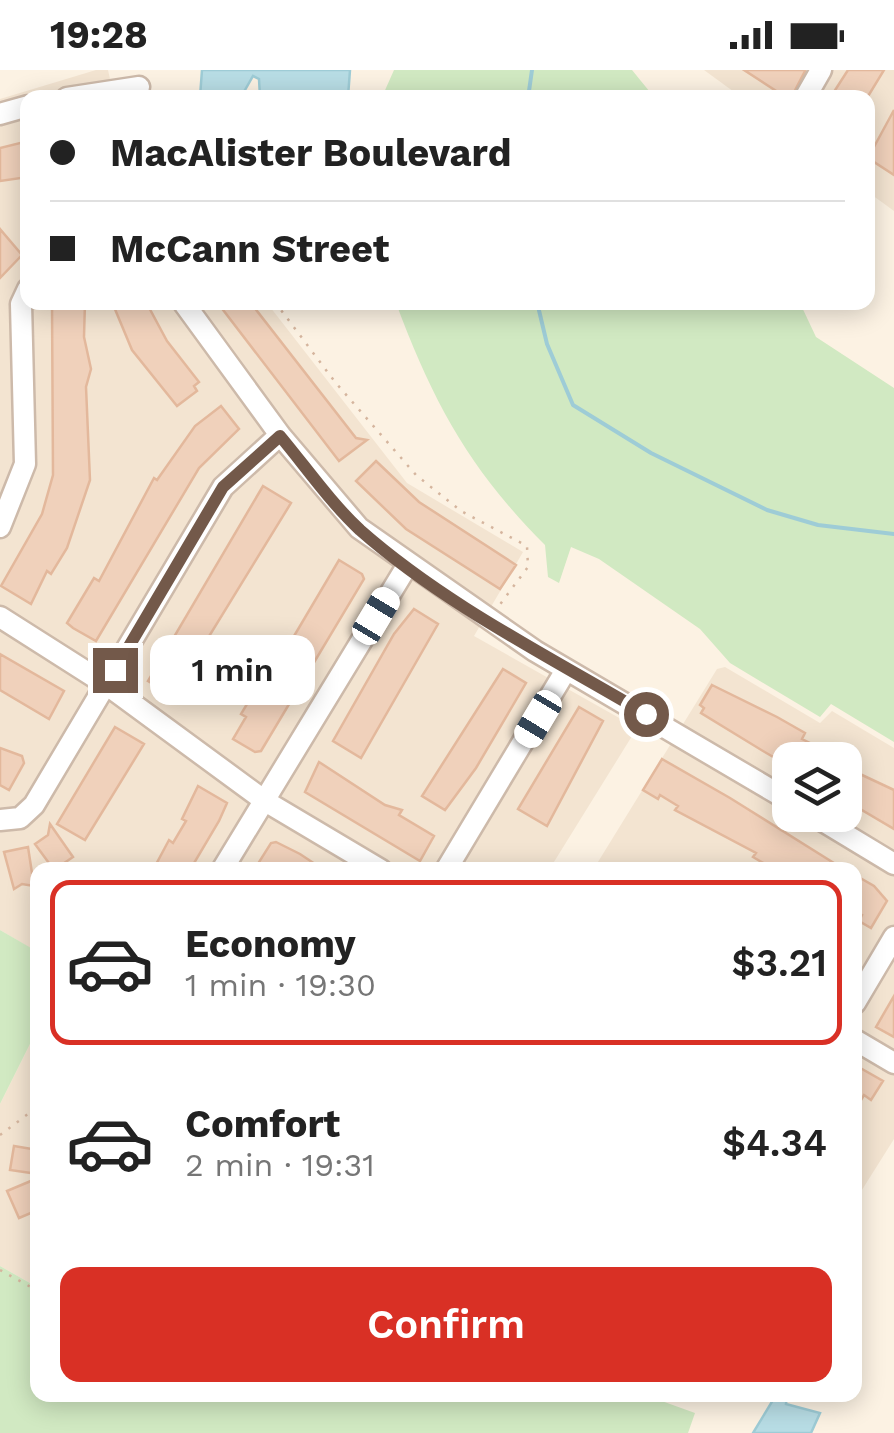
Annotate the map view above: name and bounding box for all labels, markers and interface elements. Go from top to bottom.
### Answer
text: 19:28 [50,13,148,57]
text: MacAlister Boulevard [110,131,512,175]
text: McCann Street [110,227,389,271]
car [348,583,404,649]
callout: 1 min [150,635,315,705]
route end [93,648,138,693]
text: 1 min [191,651,274,689]
car [510,686,566,752]
route start [624,692,669,737]
map controls [772,742,862,832]
button: layers [772,742,862,832]
icon: car [65,918,155,1008]
text: Economy [185,922,356,966]
text: $3.21 [732,941,827,985]
text: 1 min · 19:30 [185,966,376,1004]
icon: car [65,1098,155,1188]
text: Comfort [185,1102,340,1146]
text: $4.34 [722,1121,827,1165]
text: 2 min · 19:31 [185,1146,375,1184]
button: Confirm [60,1267,832,1382]

